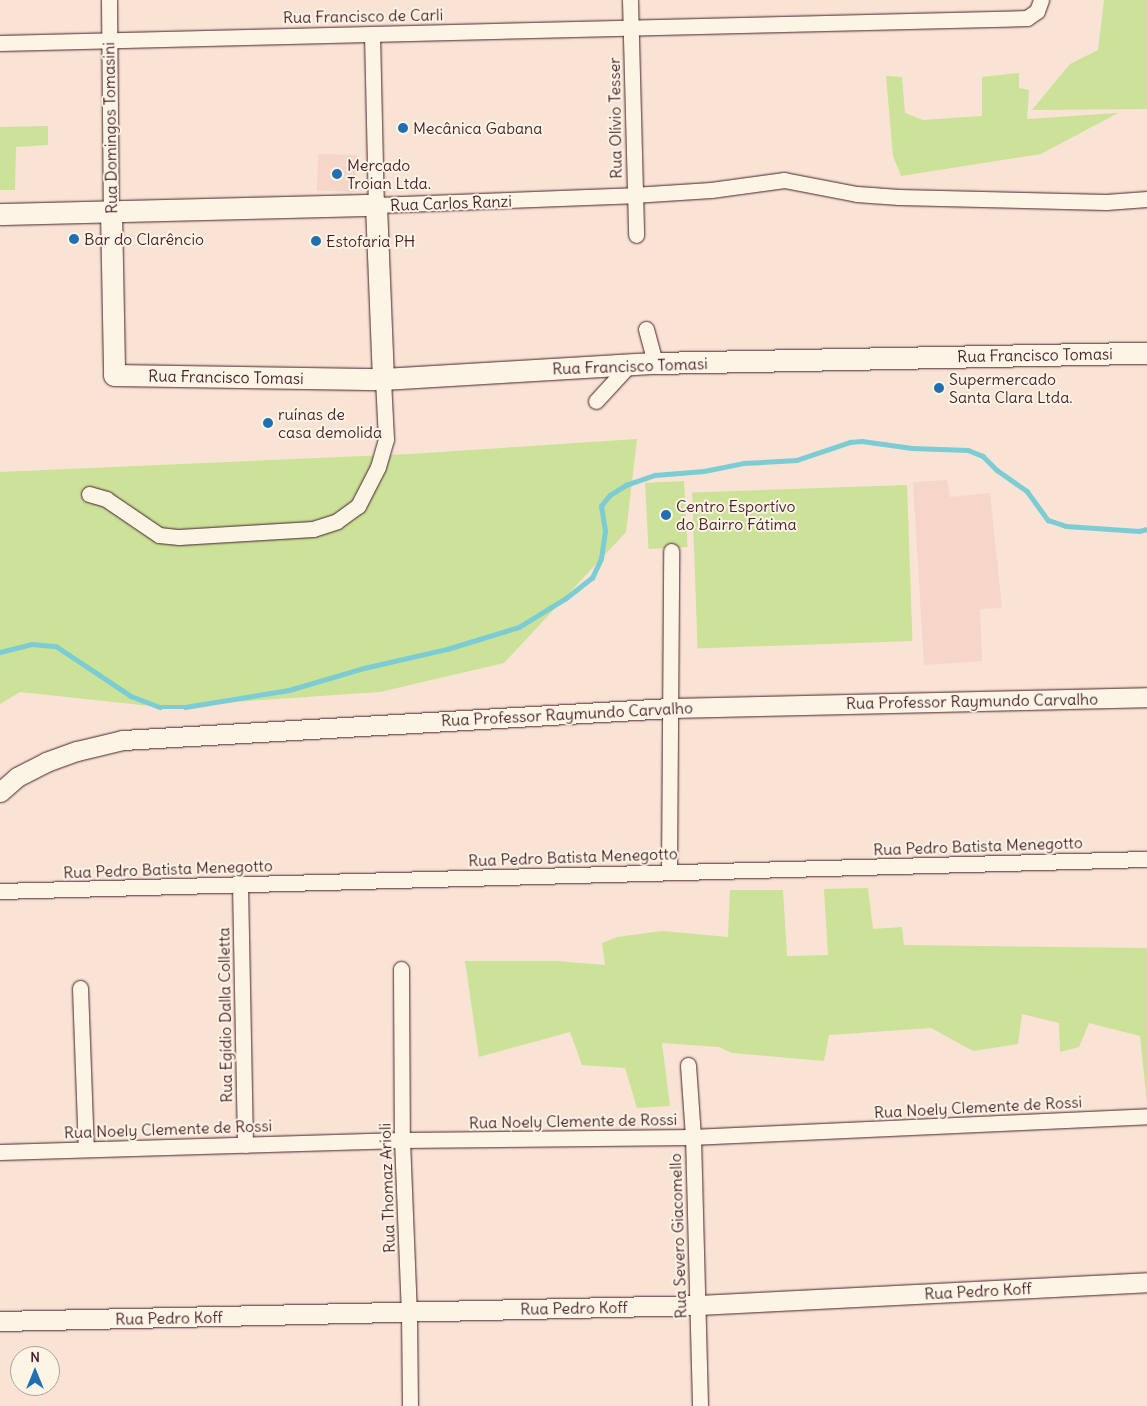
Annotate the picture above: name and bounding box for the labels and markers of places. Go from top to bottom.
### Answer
place label: Mecânica Gabana [413,118,543,138]
marker: Mecânica Gabana [397,122,409,134]
place label: Mercado Troian Ltda. [347,155,431,193]
marker: Mercado Troian Ltda. [331,168,343,180]
place label: Bar do Clarêncio [84,229,204,249]
place label: Estofaria PH [326,231,415,251]
marker: Bar do Clarêncio [68,233,80,245]
marker: Estofaria PH [310,235,322,247]
place label: Supermercado Santa Clara Ltda. [949,369,1073,407]
marker: Supermercado Santa Clara Ltda. [933,382,945,394]
place label: ruínas de casa demolida [278,404,382,442]
marker: ruínas de casa demolida [262,417,274,429]
place label: Centro Esportívo do Bairro Fátima [676,496,797,534]
marker: Centro Esportívo do Bairro Fátima [660,509,672,521]

